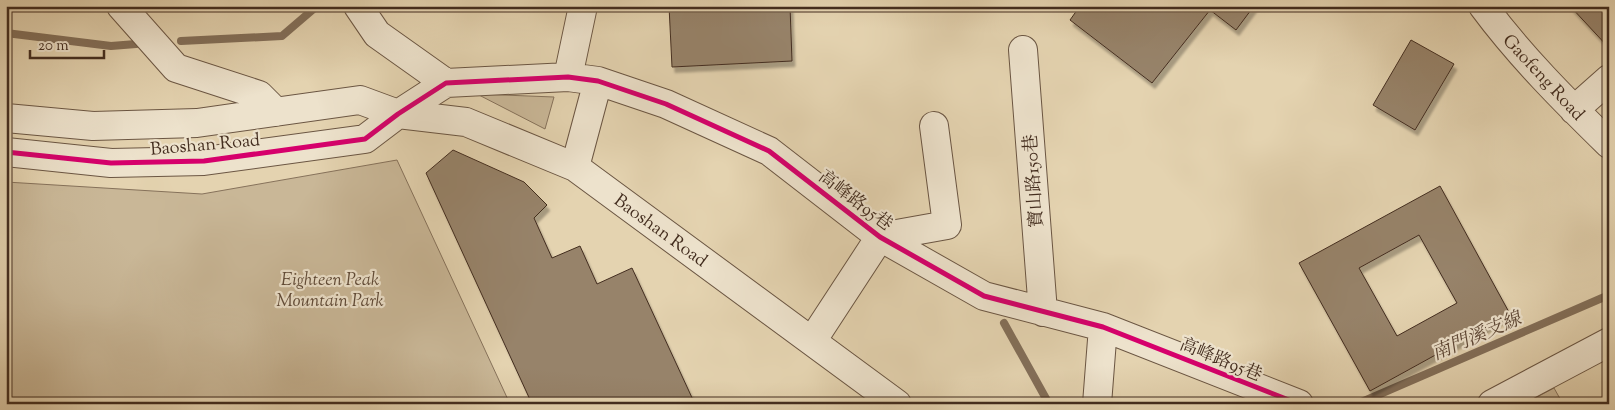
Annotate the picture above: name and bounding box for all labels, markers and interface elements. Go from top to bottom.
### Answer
scale bar [30,28,104,60]
street label: Gaofeng Road [1495,29,1590,128]
text: 20 m [38,36,69,57]
street label: Baoshan Road [149,128,261,164]
street label: 寶山路150巷 [1019,133,1051,229]
street label: 高峰路95巷 [812,165,897,238]
street label: Baoshan Road [608,189,712,274]
park label: Eighteen Peak Mountain Park [276,268,384,315]
water label: 南門溪支線 [1428,306,1528,368]
street label: 高峰路95巷 [1175,332,1265,389]

